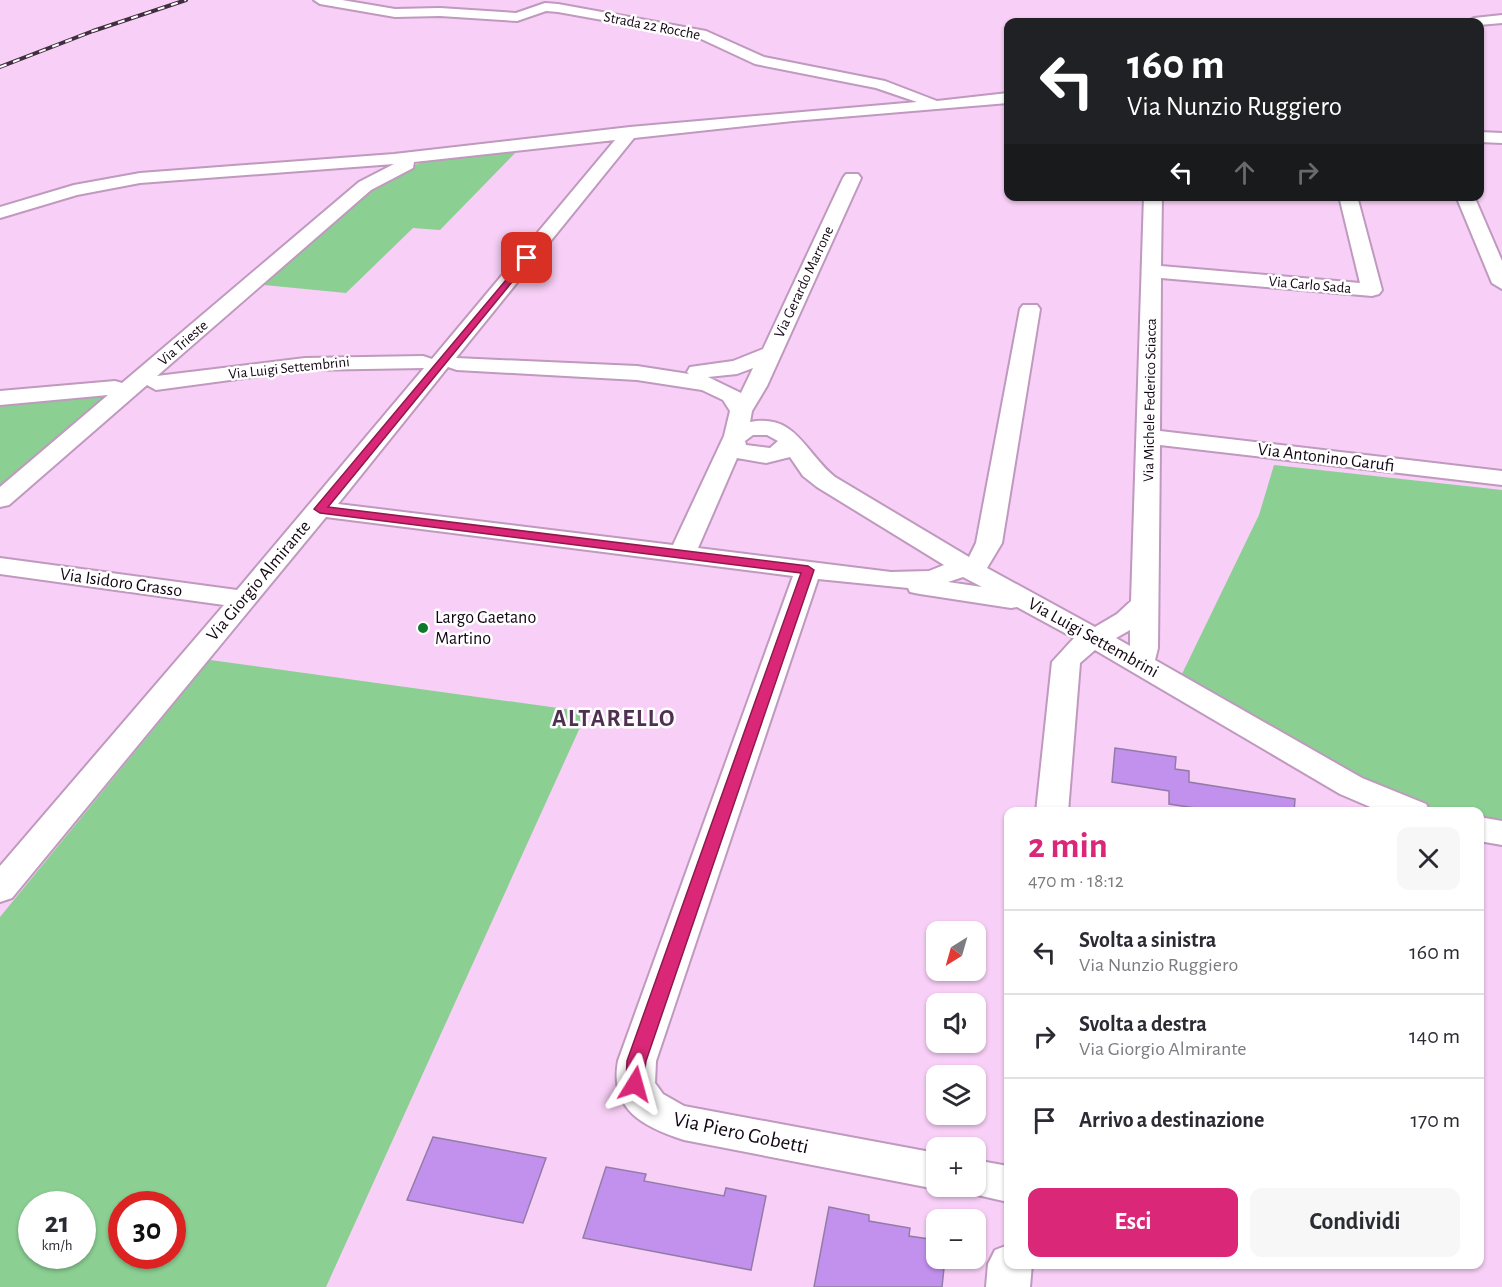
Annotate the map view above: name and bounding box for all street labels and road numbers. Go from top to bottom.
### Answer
street label: Strada 22 Rocche [602,9,702,43]
street label: Via Gerardo Marrone [772,224,836,340]
street label: Via Carlo Sada [1268,274,1352,296]
street label: Via Trieste [155,318,211,368]
street label: Via Michele Federico Sciacca [1141,318,1159,482]
street label: Via Luigi Settembrini [228,354,350,382]
street label: Via Antonino Garufi [1257,441,1395,475]
street label: Via Giorgio Almirante [204,517,314,645]
street label: Via Isidoro Grasso [59,565,184,601]
street label: Via Luigi Settembrini [1025,595,1161,681]
street label: Via Piero Gobetti [671,1108,811,1158]

